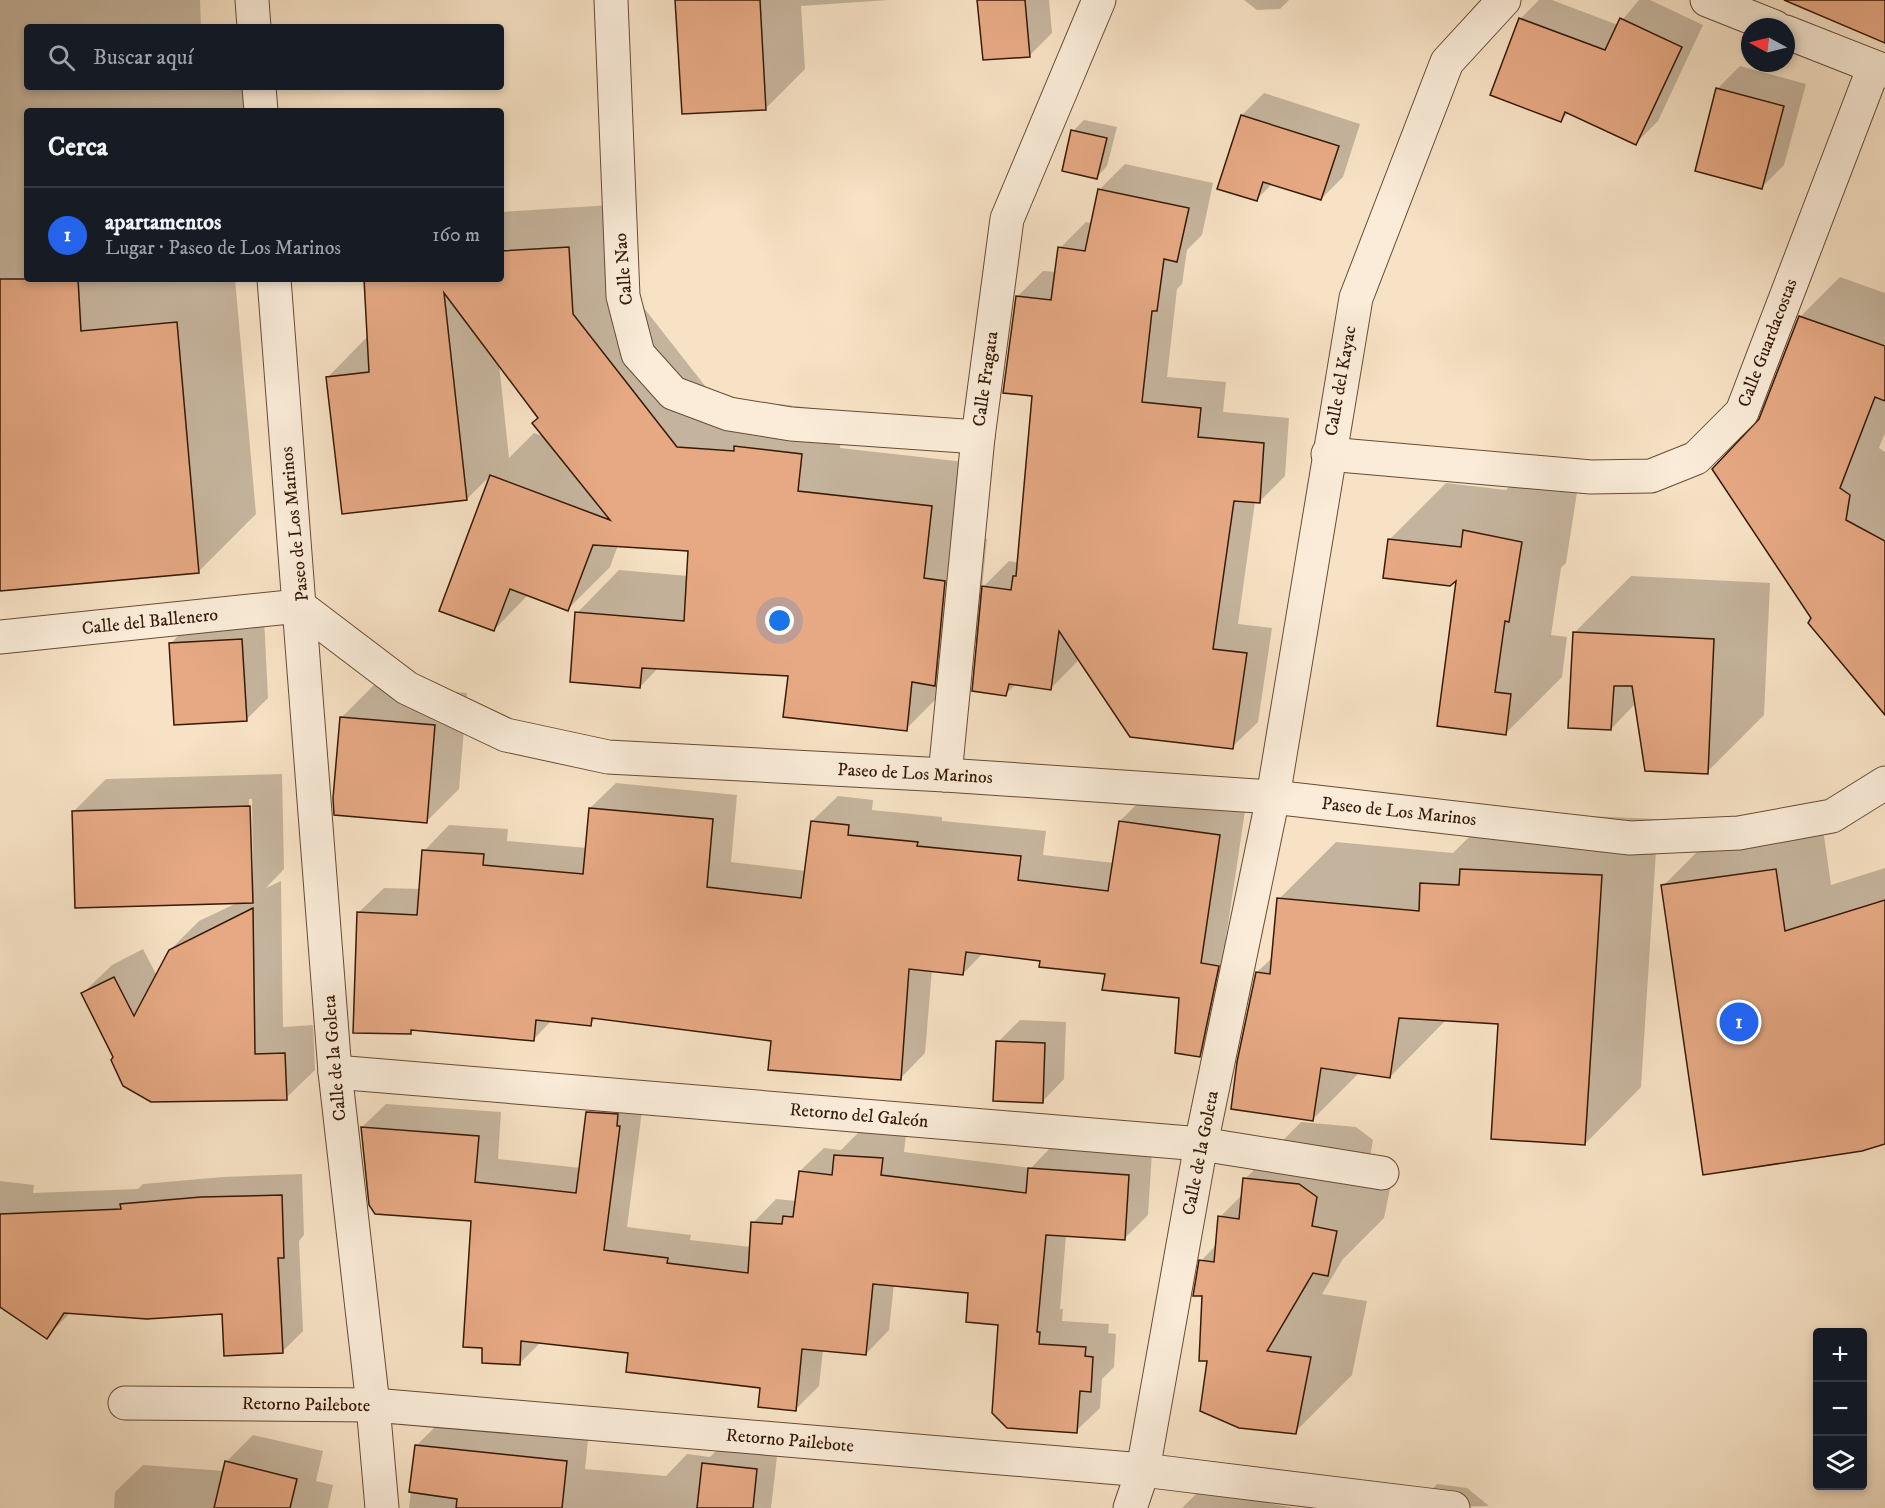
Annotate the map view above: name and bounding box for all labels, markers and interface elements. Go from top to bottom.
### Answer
north arrow [1741,18,1795,72]
search box [24,24,504,90]
icon: search [45,41,78,74]
text: Buscar aquí [93,44,193,71]
text: Cerca [48,131,108,164]
text: apartamentos [105,209,221,236]
text: 1 [64,223,71,248]
text: 160 m [432,223,480,248]
street label: Calle Nao [610,232,638,306]
text: Lugar · Paseo de Los Marinos [105,236,341,261]
street label: Calle Guardacostas [1733,276,1803,410]
street label: Calle del Kayac [1320,324,1362,438]
street label: Calle Fragata [968,330,1004,428]
street label: Paseo de Los Marinos [276,445,314,603]
street label: Calle del Ballenero [81,604,219,640]
your location [765,606,794,635]
street label: Paseo de Los Marinos [837,759,993,789]
street label: Paseo de Los Marinos [1320,793,1478,831]
street label: Calle de la Goleta [319,994,351,1122]
pin: 1 [1720,1000,1758,1044]
street label: Calle de la Goleta [1178,1089,1224,1217]
street label: Retorno del Galeón [789,1099,930,1133]
map controls [1813,1328,1867,1490]
button: + [1813,1328,1867,1382]
button: − [1813,1382,1867,1436]
street label: Retorno Pailebote [242,1393,370,1417]
street label: Retorno Pailebote [725,1424,855,1458]
button: layers [1813,1436,1867,1490]

